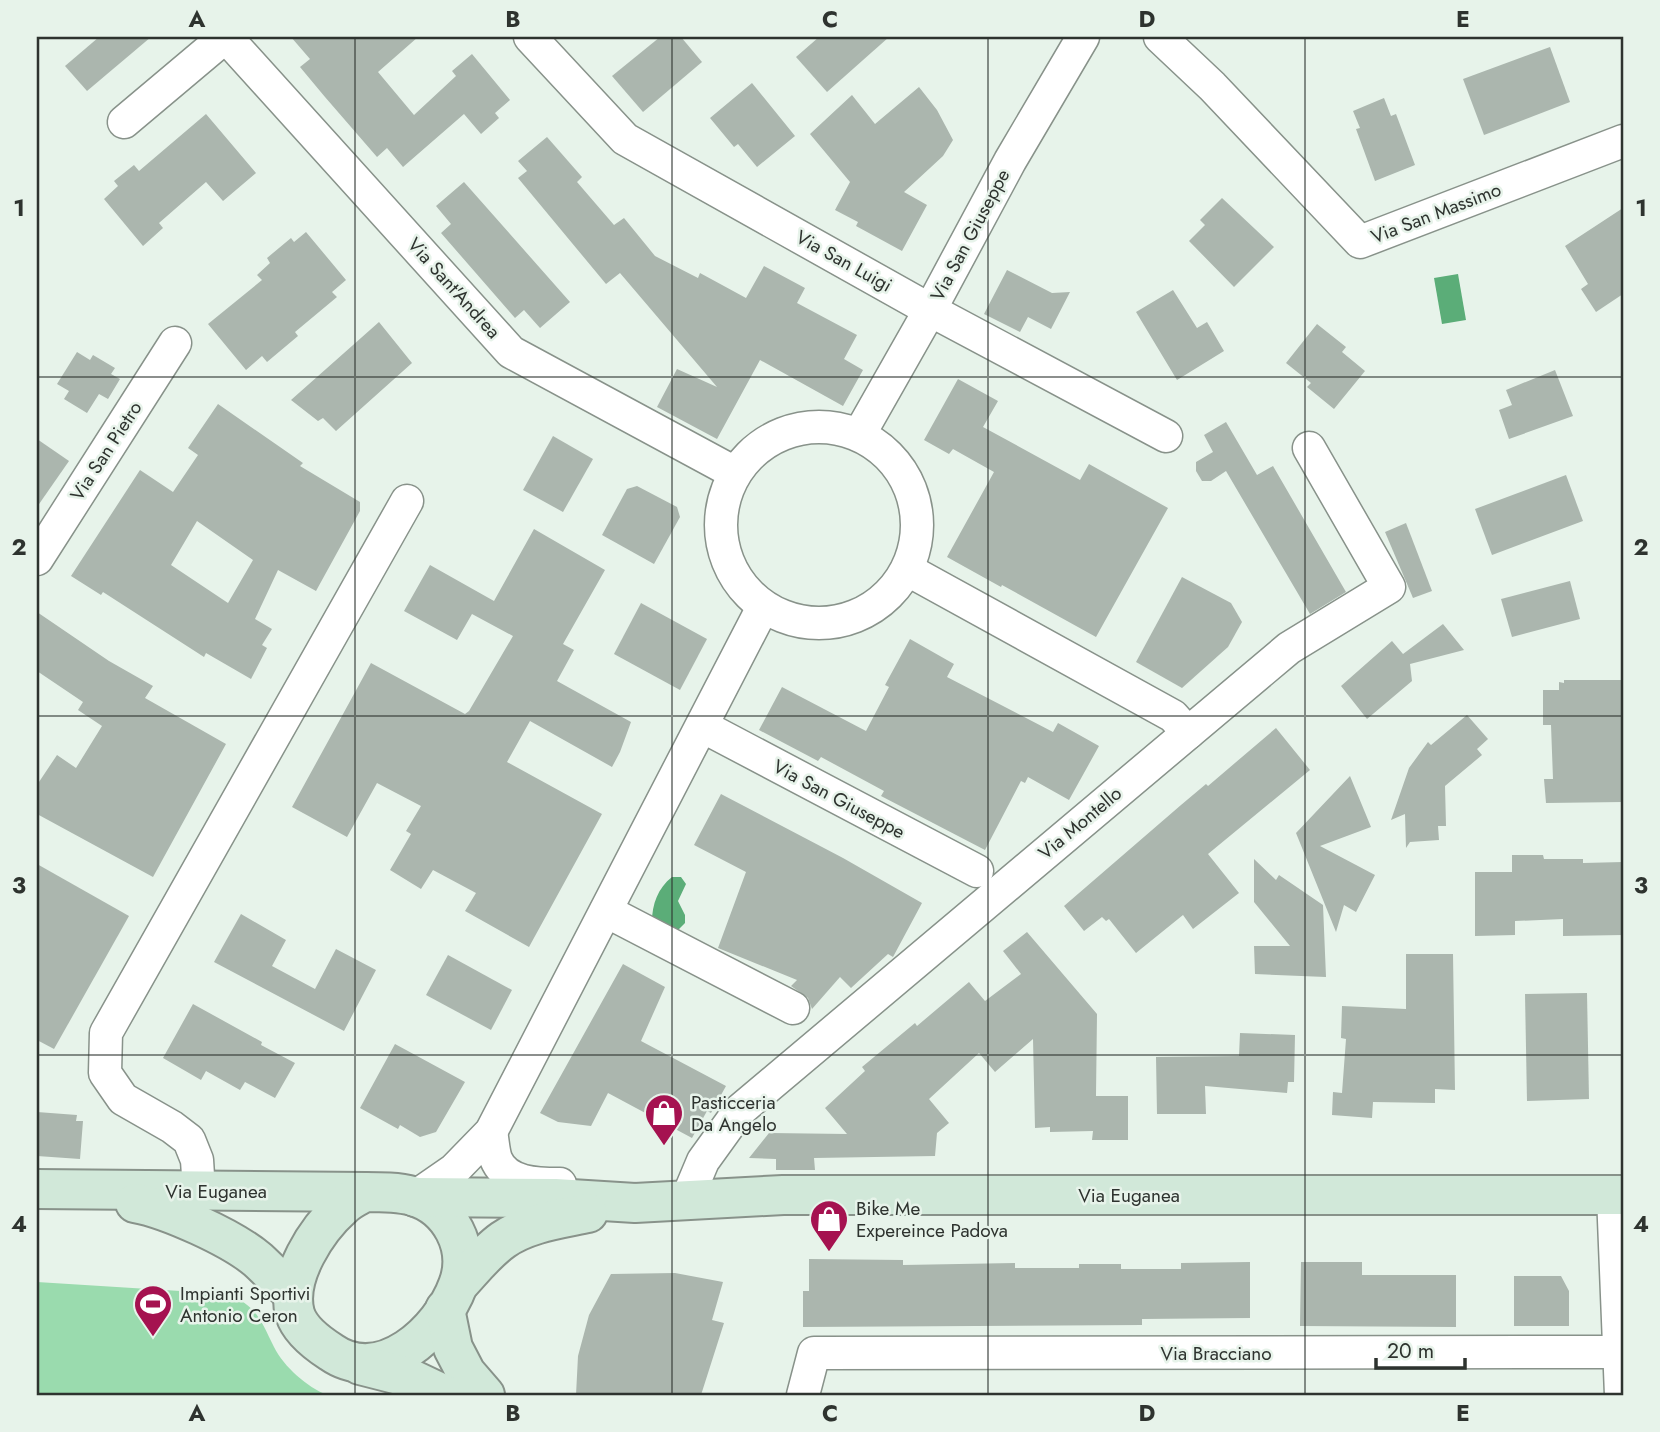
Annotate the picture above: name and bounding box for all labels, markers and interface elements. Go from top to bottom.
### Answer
text: A [188,2,206,36]
text: B [505,2,521,36]
text: C [822,2,838,36]
text: D [1139,2,1156,36]
text: E [1456,2,1470,36]
street label: Via San Giuseppe [924,164,1016,306]
street label: Via San Massimo [1367,176,1505,250]
text: 1 [13,191,25,225]
text: 1 [1635,191,1647,225]
street label: Via San Luigi [791,223,897,299]
street label: Via Sant'Andrea [401,232,507,344]
street label: Via San Pietro [64,396,148,506]
text: 2 [11,530,27,564]
text: 2 [1633,530,1649,564]
street label: Via San Giuseppe [768,753,910,845]
street label: Via Montello [1032,780,1128,866]
text: 3 [12,868,26,902]
text: 3 [1634,868,1648,902]
place label: Pasticceria Da Angelo [691,1089,777,1138]
shop icon: Pasticceria Da Angelo [643,1092,685,1147]
street label: Via Euganea [165,1178,267,1205]
street label: Via Euganea [1078,1182,1180,1209]
place label: Bike Me Expereince Padova [856,1195,1008,1244]
shop icon: Bike Me Expereince Padova [808,1198,850,1253]
text: 4 [11,1207,27,1241]
text: 4 [1633,1207,1649,1241]
place label: Impianti Sportivi Antonio Ceron [180,1280,311,1329]
sports icon: Impianti Sportivi Antonio Ceron [132,1283,174,1338]
scale bar [1376,1327,1466,1371]
text: 20 m [1387,1336,1434,1366]
street label: Via Bracciano [1160,1340,1272,1367]
text: A [188,1396,206,1430]
text: B [505,1396,521,1430]
text: C [822,1396,838,1430]
text: D [1139,1396,1156,1430]
text: E [1456,1396,1470,1430]

